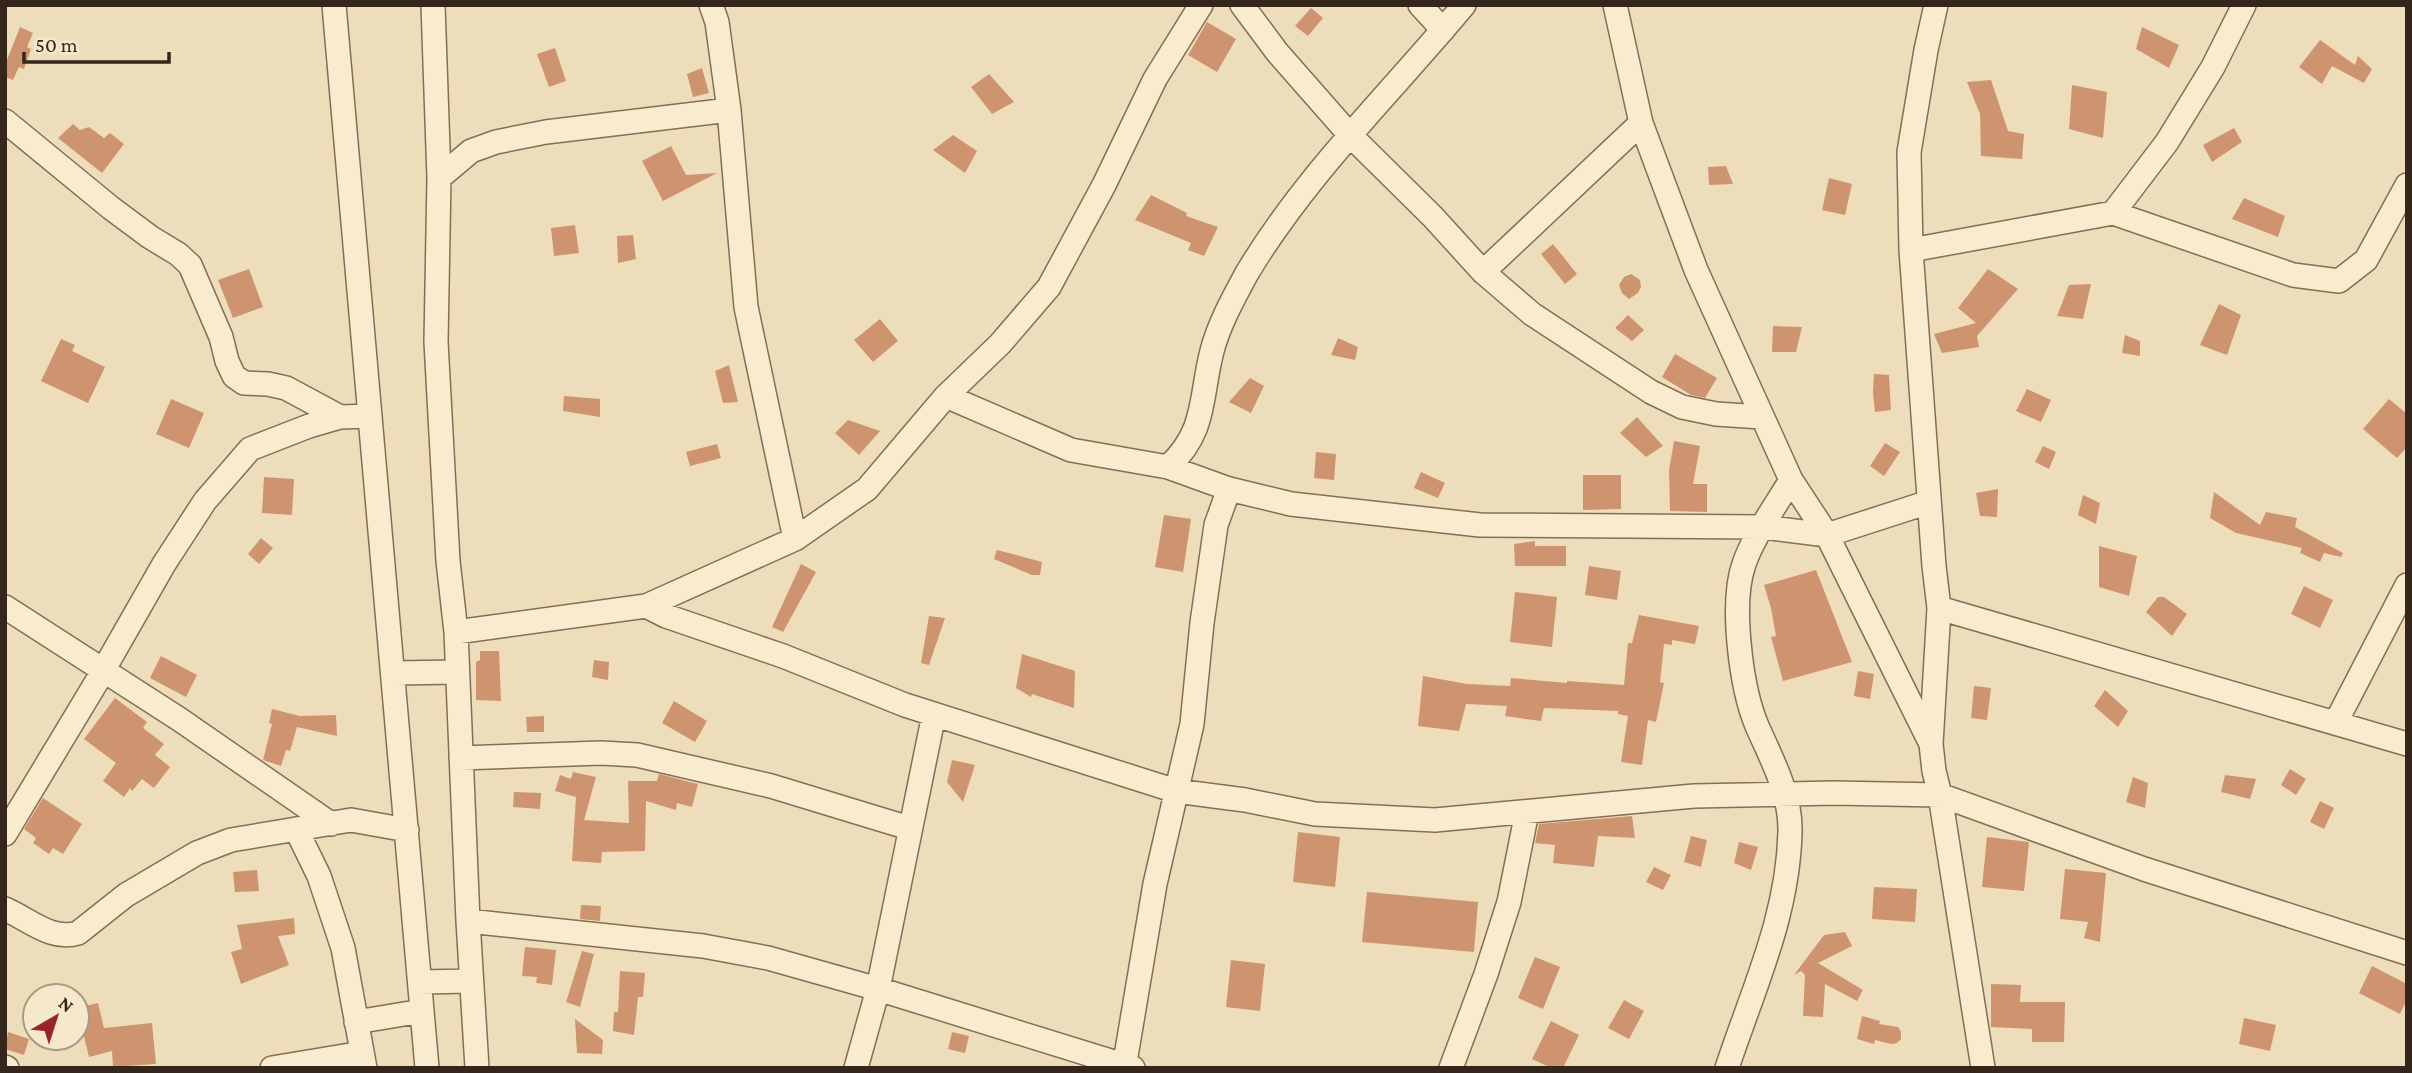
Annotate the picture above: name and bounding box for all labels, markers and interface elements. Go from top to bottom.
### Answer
scale bar [24,21,170,65]
text: 50 m [35,33,78,57]
north arrow [21,982,91,1052]
text: N [55,992,78,1016]

